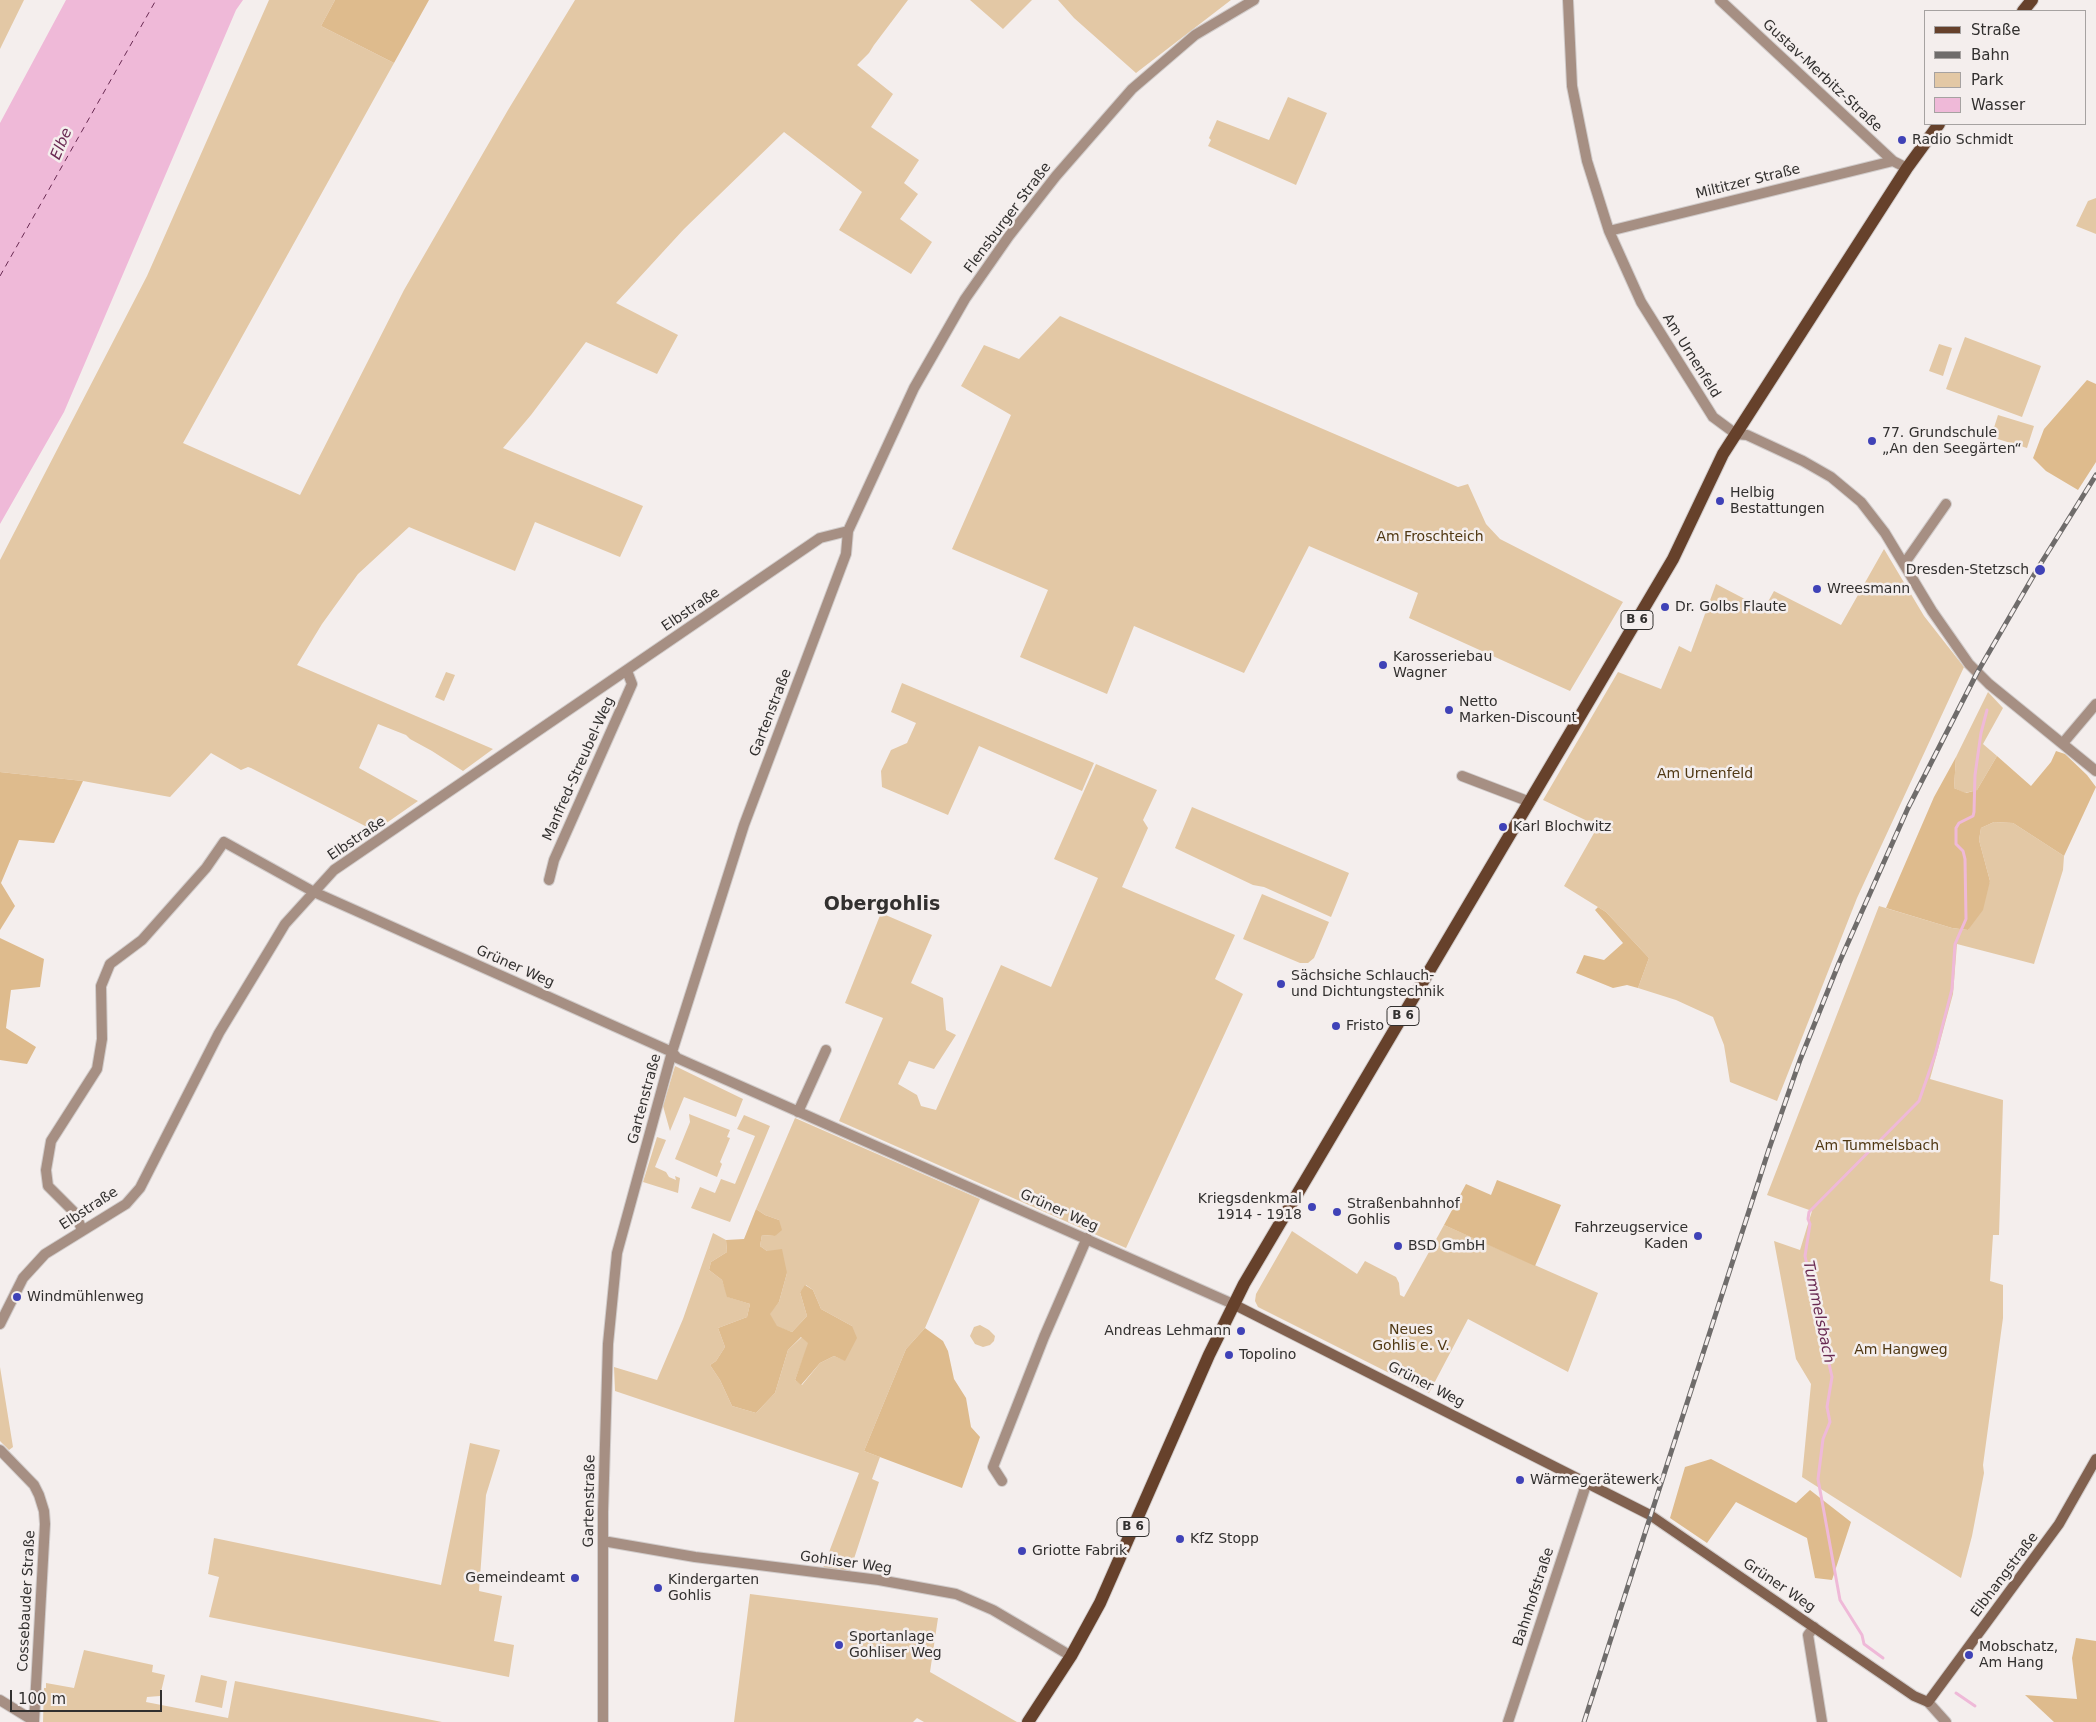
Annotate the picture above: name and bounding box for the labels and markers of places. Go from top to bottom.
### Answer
place label: Radio Schmidt [1912,132,2013,148]
marker: Radio Schmidt [1896,134,1908,146]
place label: 77. Grundschule „An den Seegärten“ [1882,425,2022,458]
marker: 77. Grundschule „An den Seegärten“ [1866,435,1878,447]
place label: Helbig Bestattungen [1730,485,1825,518]
marker: Helbig Bestattungen [1714,495,1726,507]
place label: Dresden-Stetzsch [1906,562,2029,578]
marker: Dresden-Stetzsch [2033,563,2047,577]
place label: Wreesmann [1827,581,1910,597]
marker: Wreesmann [1811,583,1823,595]
place label: Dr. Golbs Flaute [1675,599,1787,615]
marker: Dr. Golbs Flaute [1659,601,1671,613]
place label: Karosseriebau Wagner [1393,649,1492,682]
marker: Karosseriebau Wagner [1377,659,1389,671]
place label: Netto Marken-Discount [1459,694,1577,726]
marker: Netto Marken-Discount [1443,704,1455,716]
place label: Karl Blochwitz [1513,819,1611,835]
marker: Karl Blochwitz [1497,821,1509,833]
place label: Sächsiche Schlauch- und Dichtungstechnik [1291,968,1444,1000]
marker: Sächsiche Schlauch- und Dichtungstechnik [1275,978,1287,990]
place label: Fristo [1346,1018,1384,1034]
marker: Fristo [1330,1020,1342,1032]
place label: Kriegsdenkmal 1914 - 1918 [1198,1191,1302,1224]
place label: Straßenbahnhof Gohlis [1347,1196,1460,1228]
marker: Kriegsdenkmal 1914 - 1918 [1306,1201,1318,1213]
marker: Straßenbahnhof Gohlis [1331,1206,1343,1218]
place label: Fahrzeugservice Kaden [1574,1220,1688,1252]
marker: Fahrzeugservice Kaden [1692,1230,1704,1242]
place label: BSD GmbH [1408,1238,1485,1254]
marker: BSD GmbH [1392,1240,1404,1252]
place label: Windmühlenweg [27,1289,144,1305]
marker: Windmühlenweg [11,1291,23,1303]
place label: Andreas Lehmann [1104,1323,1231,1339]
marker: Andreas Lehmann [1235,1325,1247,1337]
place label: Topolino [1239,1347,1296,1363]
marker: Topolino [1223,1349,1235,1361]
place label: Wärmegerätewerk [1530,1472,1659,1488]
marker: Wärmegerätewerk [1514,1474,1526,1486]
place label: KfZ Stopp [1190,1531,1259,1547]
marker: KfZ Stopp [1174,1533,1186,1545]
place label: Griotte Fabrik [1032,1543,1127,1559]
marker: Griotte Fabrik [1016,1545,1028,1557]
place label: Gemeindeamt [465,1570,565,1586]
marker: Gemeindeamt [569,1572,581,1584]
place label: Kindergarten Gohlis [668,1572,759,1604]
marker: Kindergarten Gohlis [652,1582,664,1594]
place label: Sportanlage Gohliser Weg [849,1629,942,1661]
marker: Sportanlage Gohliser Weg [833,1639,845,1651]
place label: Mobschatz, Am Hang [1979,1639,2058,1671]
marker: Mobschatz, Am Hang [1963,1649,1975,1661]

